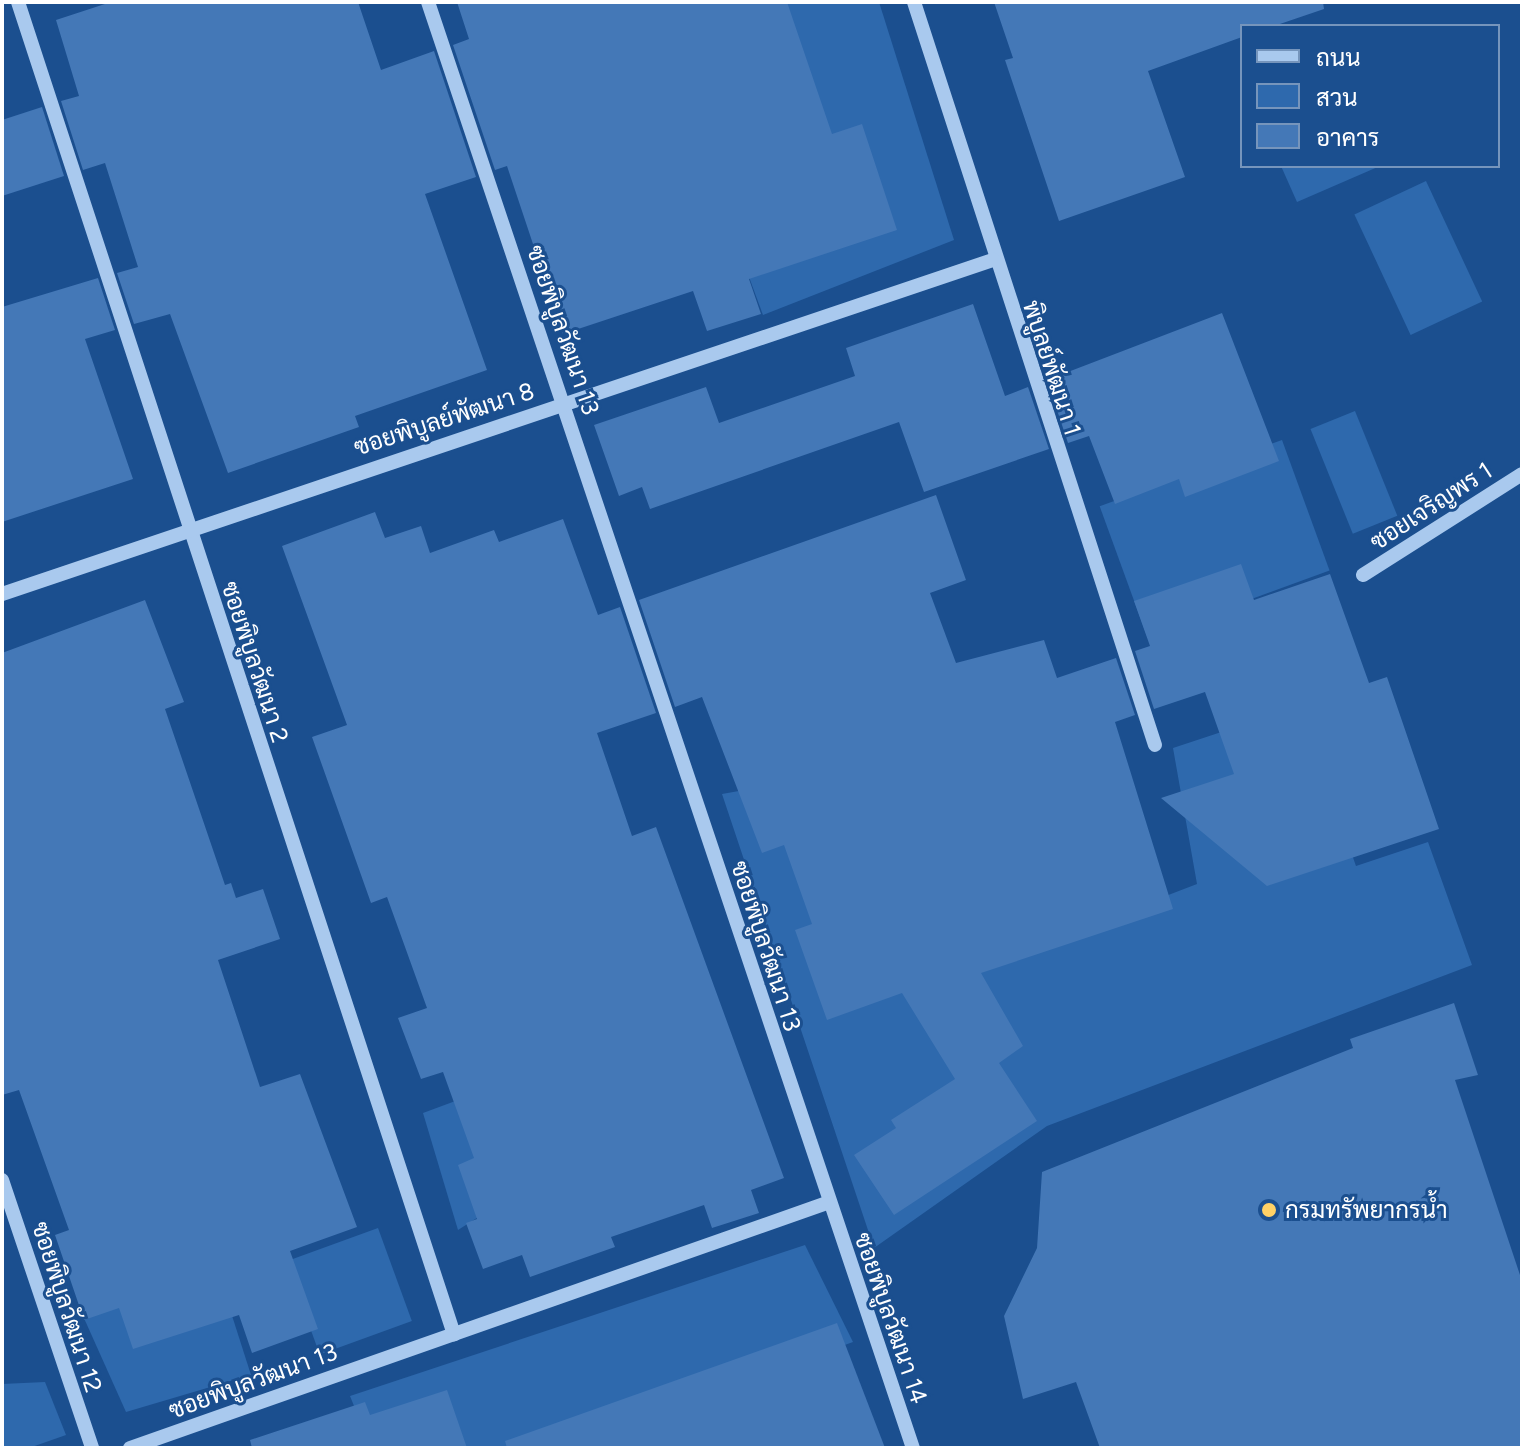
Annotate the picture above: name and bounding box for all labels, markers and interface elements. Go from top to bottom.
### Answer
legend [1240,24,1500,168]
text: ถนน [1316,43,1361,72]
text: สวน [1316,83,1358,112]
text: อาคาร [1316,123,1379,152]
street label: ซอยพิบูลวัฒนา 13 [521,241,605,419]
street label: พิบูลย์พัฒนา 1 [1017,297,1087,439]
street label: ซอยพิบูลย์พัฒนา 8 [350,376,538,462]
street label: ซอยเจริญพร 1 [1365,456,1497,556]
street label: ซอยพิบูลวัฒนา 2 [215,578,295,746]
street label: ซอยพิบูลวัฒนา 13 [725,857,807,1035]
place label: กรมทรัพยากรน้ำ [1285,1196,1448,1224]
marker: กรมทรัพยากรน้ำ [1260,1201,1278,1219]
street label: ซอยพิบูลวัฒนา 12 [26,1218,108,1396]
street label: ซอยพิบูลวัฒนา 14 [848,1229,934,1407]
street label: ซอยพิบูลวัฒนา 13 [165,1337,341,1425]

